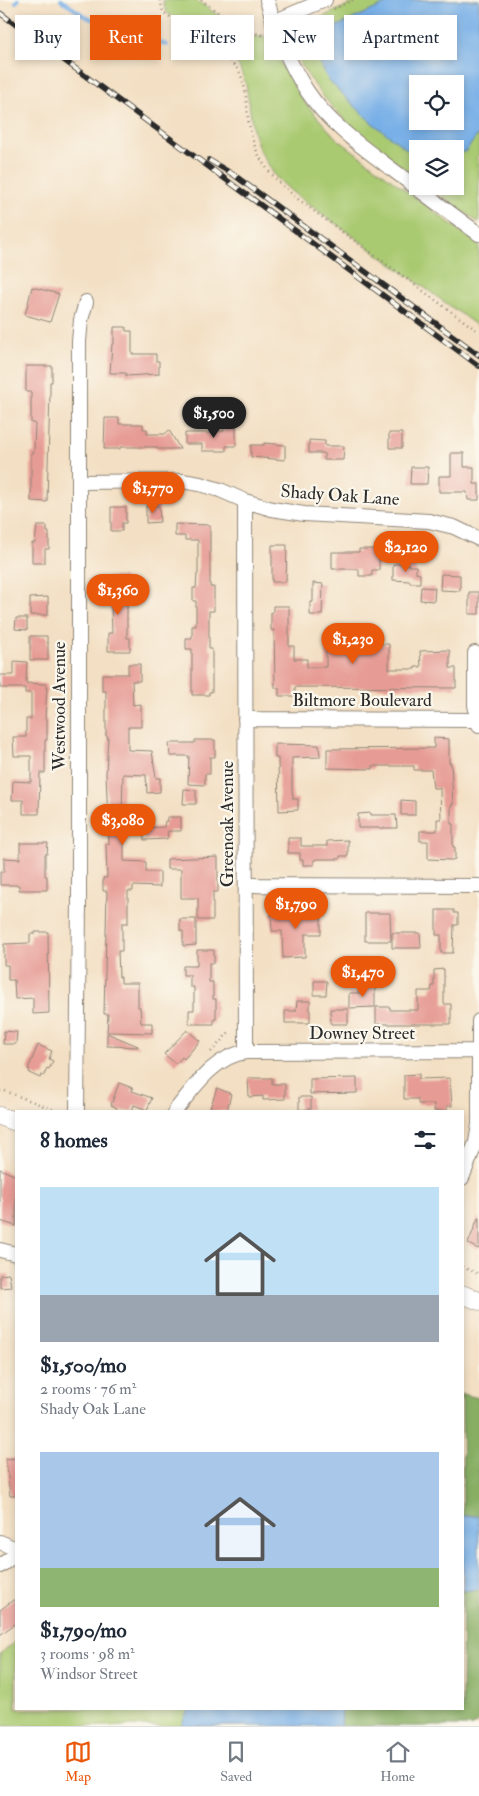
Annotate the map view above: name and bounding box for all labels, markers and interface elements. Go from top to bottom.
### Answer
chip: Buy [15,15,80,60]
chip: Rent [90,15,161,60]
chip: Filters [171,15,254,60]
chip: New [264,15,334,60]
chip: Apartment [344,15,457,60]
map controls [409,75,464,195]
button: locate [409,75,464,130]
button: layers [409,140,464,195]
pin: $1,500 [173,396,255,439]
text: $1,500 [193,403,235,423]
pin: $1,770 [112,472,194,514]
text: $1,770 [133,478,173,498]
street label: Shady Oak Lane [280,480,401,511]
pin: $2,120 [365,530,447,573]
text: $2,120 [385,537,428,557]
pin: $1,360 [77,574,159,616]
text: $1,360 [98,580,138,600]
pin: $1,230 [312,622,394,665]
text: $1,230 [332,629,374,649]
street label: Westwood Avenue [48,641,71,772]
street label: Biltmore Boulevard [292,689,432,712]
street label: Greenoak Avenue [216,760,239,887]
pin: $3,080 [82,804,164,846]
text: $3,080 [102,810,144,830]
pin: $1,790 [255,888,337,930]
text: $1,790 [275,894,317,914]
pin: $1,470 [322,956,404,998]
text: $1,470 [342,962,384,982]
street label: Downey Street [309,1022,415,1045]
icon: filters [411,1126,439,1154]
text: 8 homes [40,1127,108,1154]
icon: home [195,1219,285,1309]
text: $1,500/mo [40,1352,126,1379]
text: 2 rooms · 76 m² [40,1379,136,1399]
text: Shady Oak Lane [40,1399,146,1419]
icon: home [195,1484,285,1574]
text: $1,790/mo [40,1617,127,1644]
text: 3 rooms · 98 m² [40,1644,135,1664]
text: Windsor Street [40,1664,138,1684]
tab: Map [64,1738,92,1785]
tab: Saved [220,1738,252,1785]
tab: Home [380,1738,415,1785]

